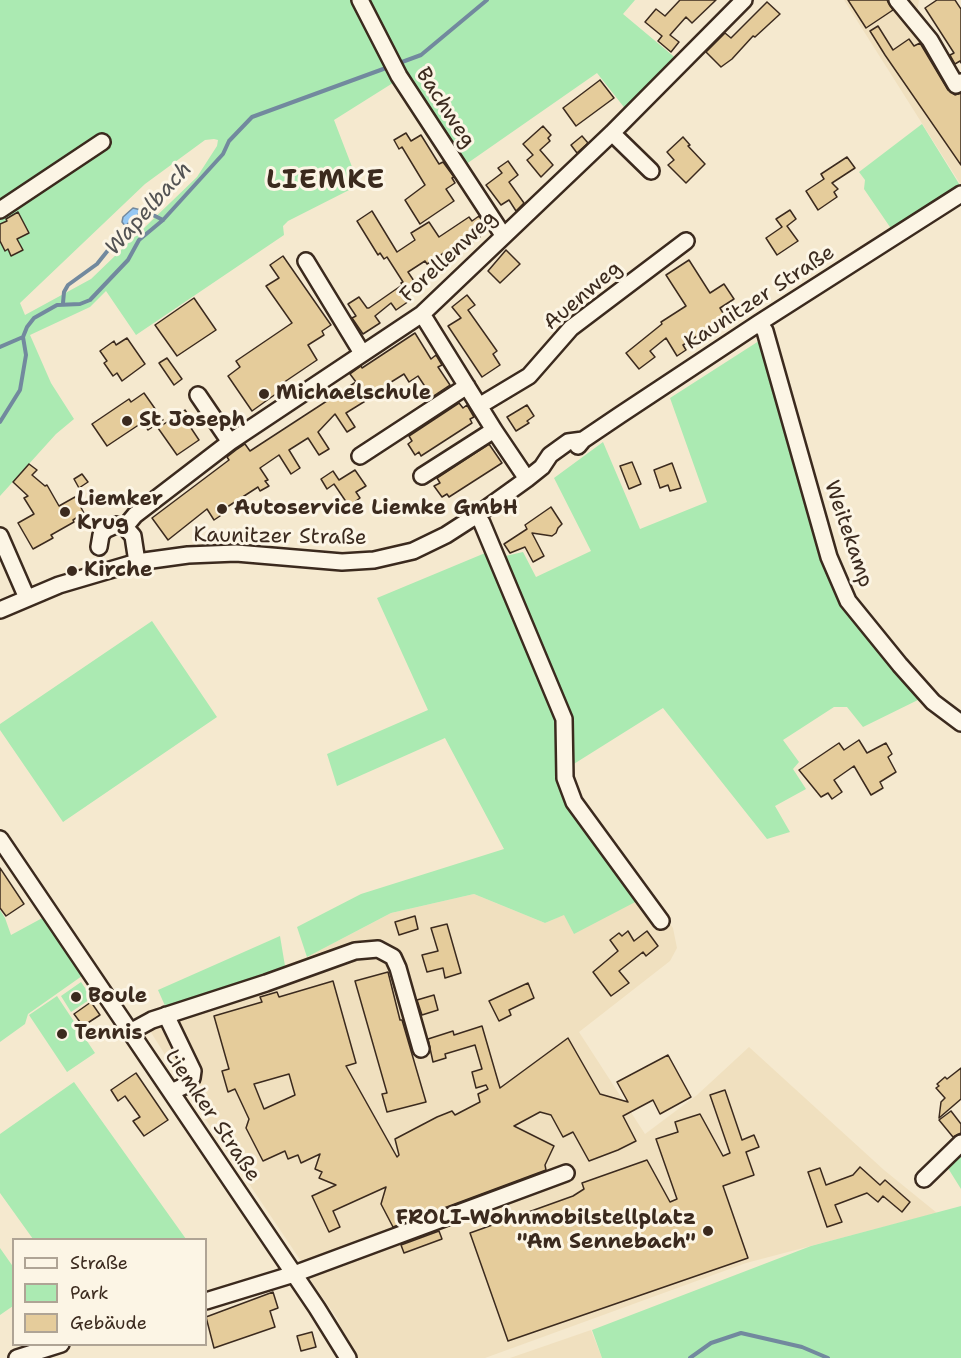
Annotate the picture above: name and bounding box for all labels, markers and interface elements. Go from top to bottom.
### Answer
street label: Bachweg [410,63,480,153]
water label: Wapelbach [100,157,198,261]
district label: LIEMKE [266,165,386,197]
street label: Forellenweg [395,206,503,308]
street label: Kaunitzer Straße [680,240,840,356]
street label: Auenweg [539,256,627,336]
place label: Michaelschule [276,381,431,407]
marker: Michaelschule [257,387,271,401]
place label: St Joseph [139,408,246,434]
marker: St Joseph [120,414,134,428]
street label: Weitekamp [818,477,878,591]
place label: Liemker Krug [77,487,163,537]
place label: Autoservice Liemke GmbH [234,496,518,522]
marker: Autoservice Liemke GmbH [215,502,229,516]
marker: Liemker Krug [58,505,72,519]
street label: Kaunitzer Straße [193,523,367,551]
place label: Kirche [84,558,153,584]
marker: Kirche [65,564,79,578]
place label: Boule [88,984,147,1010]
marker: Boule [69,990,83,1004]
place label: Tennis [74,1021,142,1047]
marker: Tennis [55,1027,69,1041]
street label: Liemker Straße [159,1045,265,1187]
place label: FROLI-Wohnmobilstellplatz "Am Sennebach" [396,1206,696,1256]
marker: FROLI-Wohnmobilstellplatz "Am Sennebach" [701,1224,715,1238]
legend [12,1238,207,1346]
text: Straße [70,1251,128,1275]
text: Park [70,1281,109,1305]
text: Gebäude [70,1311,147,1335]

